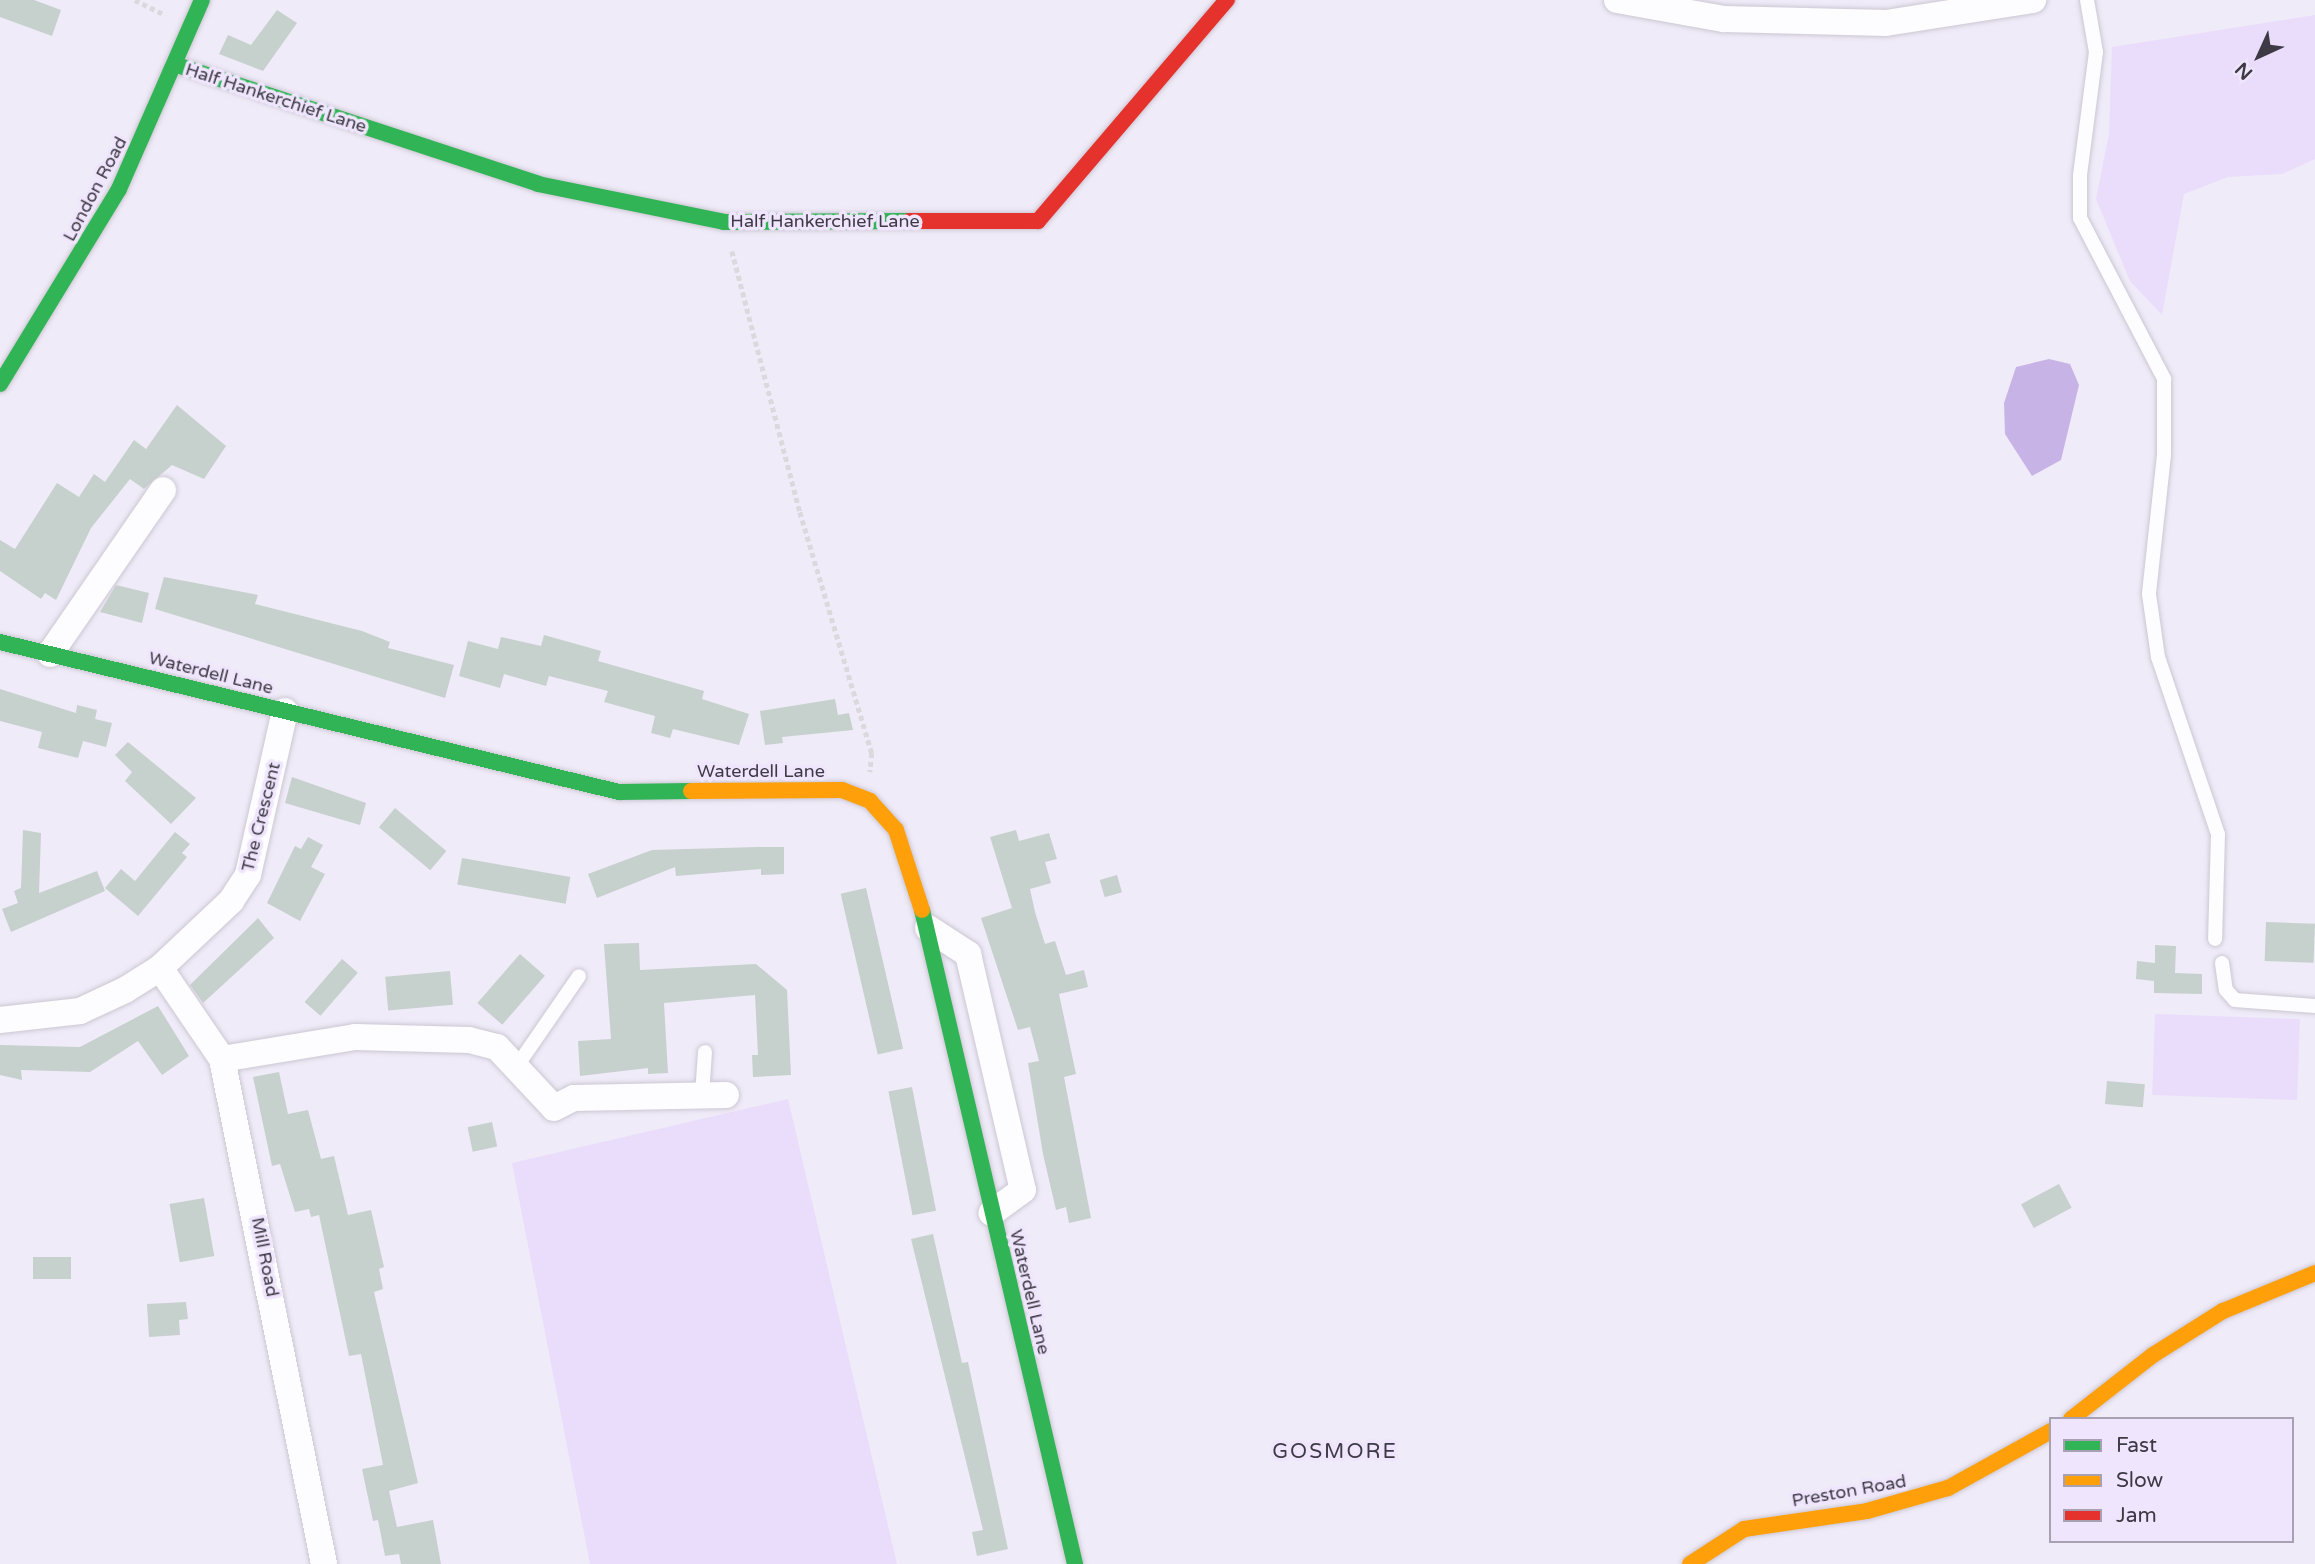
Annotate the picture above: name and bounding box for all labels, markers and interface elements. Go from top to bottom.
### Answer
north arrow [2224,21,2294,91]
street label: Half Hankerchief Lane [183,58,369,138]
text: N [2231,58,2257,84]
street label: London Road [58,133,132,245]
street label: Half Hankerchief Lane [730,210,920,232]
street label: Waterdell Lane [146,647,276,699]
street label: The Crescent [237,760,285,874]
street label: Waterdell Lane [697,760,825,782]
street label: Mill Road [247,1215,283,1299]
street label: Waterdell Lane [1005,1227,1055,1357]
legend [2049,1417,2294,1543]
text: Fast [2116,1433,2157,1458]
district label: GOSMORE [1273,1439,1397,1465]
text: Slow [2116,1468,2163,1493]
street label: Preston Road [1790,1470,1908,1512]
text: Jam [2116,1503,2157,1528]

